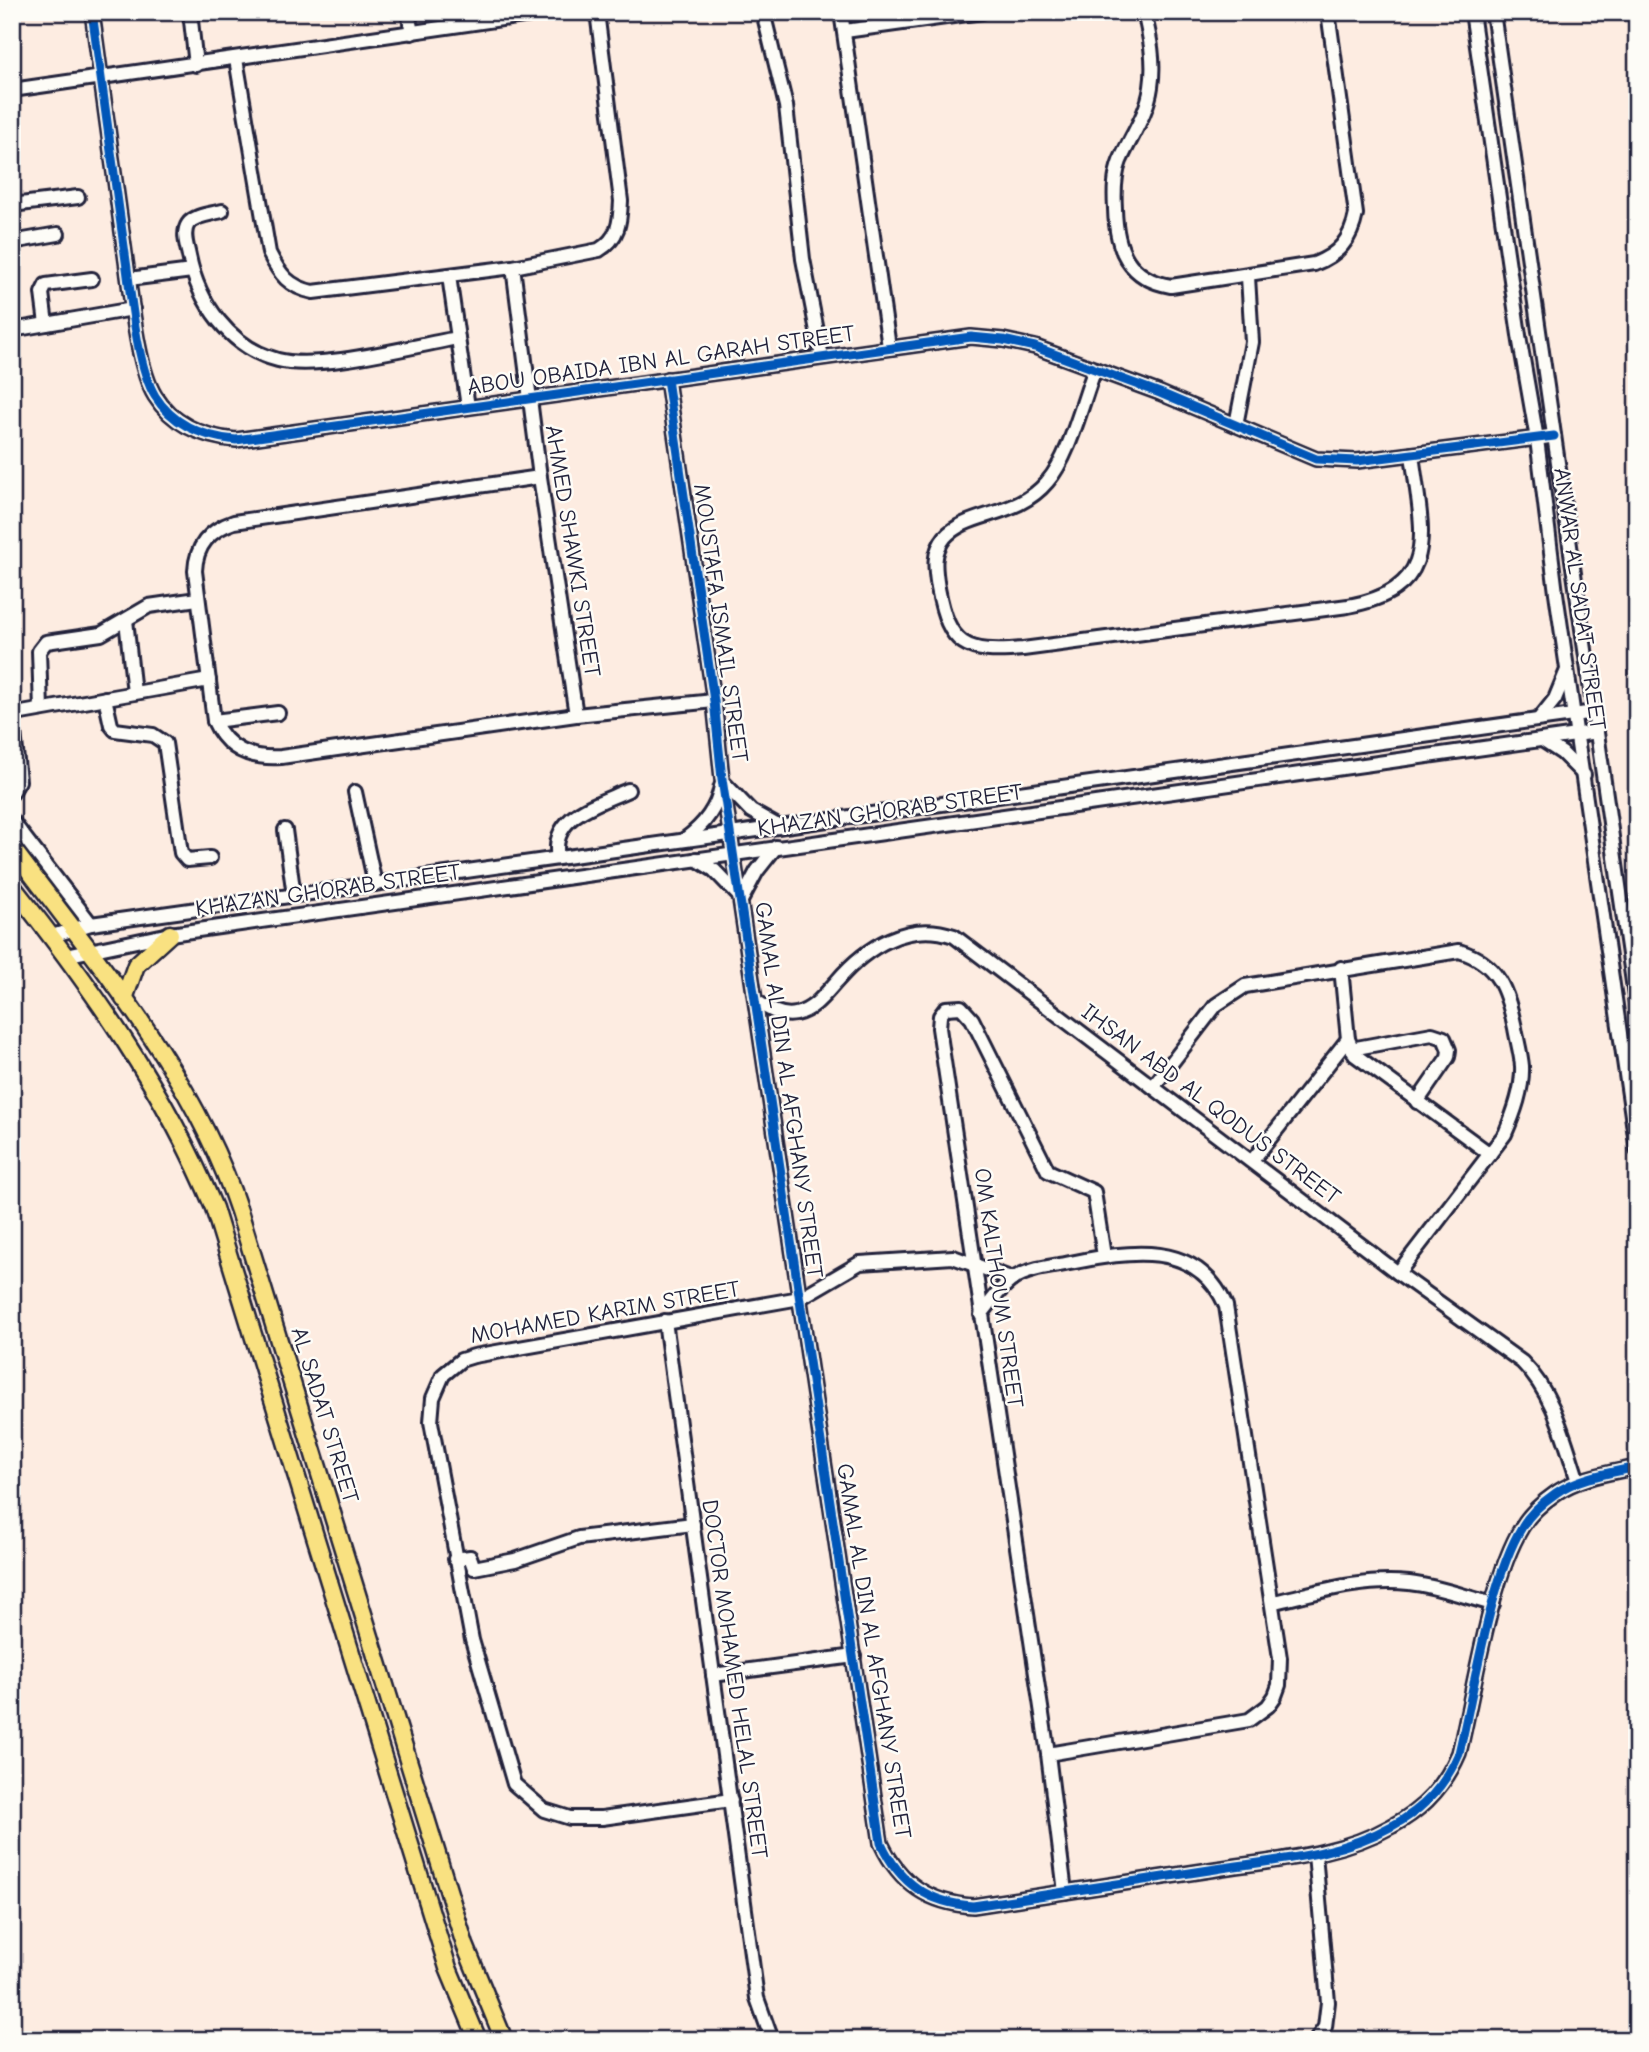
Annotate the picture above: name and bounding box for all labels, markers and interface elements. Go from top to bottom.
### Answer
street label: ABOU OBAIDA IBN AL GARAH STREET [466,319,856,401]
street label: AHMED SHAWKI STREET [540,423,606,679]
street label: ANWAR AL SADAT STREET [1548,466,1612,732]
street label: MOUSTAFA ISMAIL STREET [688,482,754,764]
street label: KHAZAN GHORAB STREET [756,778,1024,842]
street label: KHAZAN GHORAB STREET [194,858,462,922]
street label: GAMAL AL DIN AL AFGHANY STREET [749,900,829,1280]
street label: IHSAN ABD AL QODUS STREET [1076,998,1346,1210]
street label: OM KALTHOUM STREET [969,1166,1029,1410]
street label: MOHAMED KARIM STREET [468,1275,742,1349]
street label: AL SADAT STREET [285,1324,365,1506]
street label: GAMAL AL DIN AL AFGHANY STREET [831,1461,917,1841]
street label: DOCTOR MOHAMED HELAL STREET [696,1498,774,1860]

